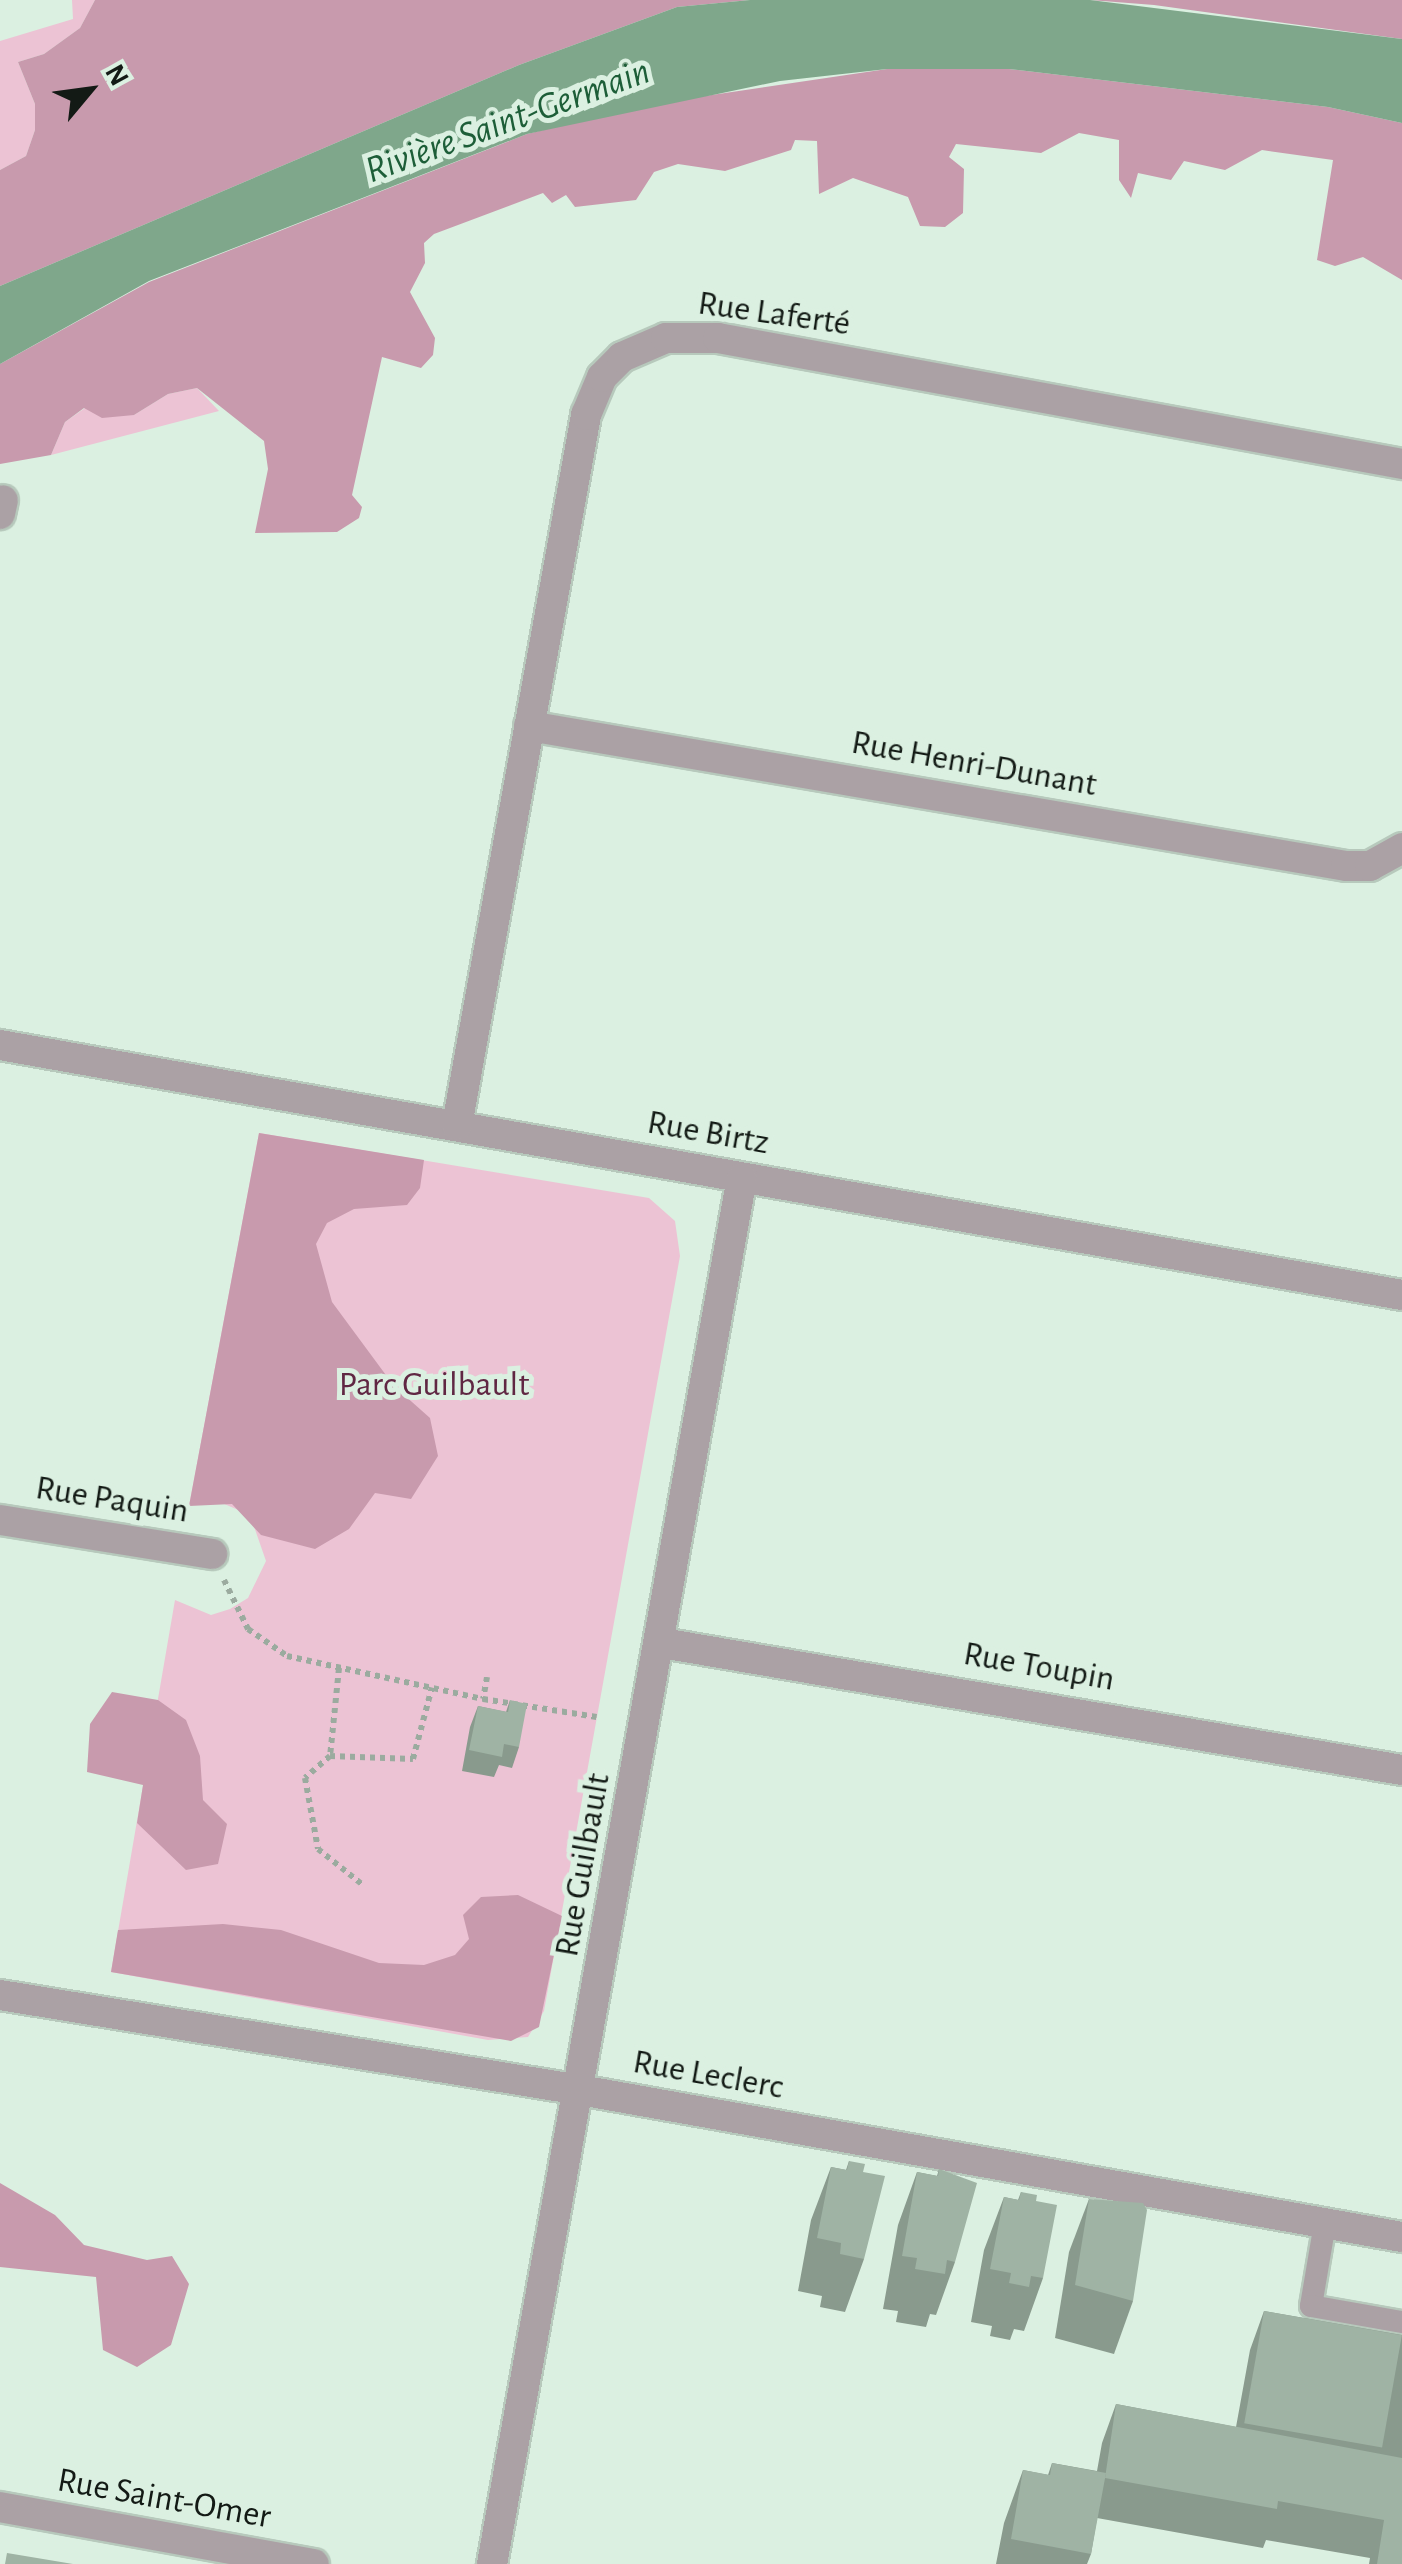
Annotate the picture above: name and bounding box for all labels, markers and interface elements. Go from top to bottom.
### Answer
north arrow [40,40,140,140]
water label: Rivière Saint-Germain [360,49,656,195]
text: N [99,60,133,91]
street label: Rue Laferté [695,283,853,345]
street label: Rue Henri-Dunant [848,722,1100,806]
street label: Rue Birtz [644,1102,772,1164]
park label: Parc Guilbault [339,1364,529,1406]
street label: Rue Paquin [33,1467,191,1533]
street label: Rue Toupin [960,1633,1118,1701]
street label: Rue Guilbault [546,1770,620,1960]
street label: Rue Leclerc [630,2041,786,2109]
street label: Rue Saint-Omer [54,2460,274,2538]

